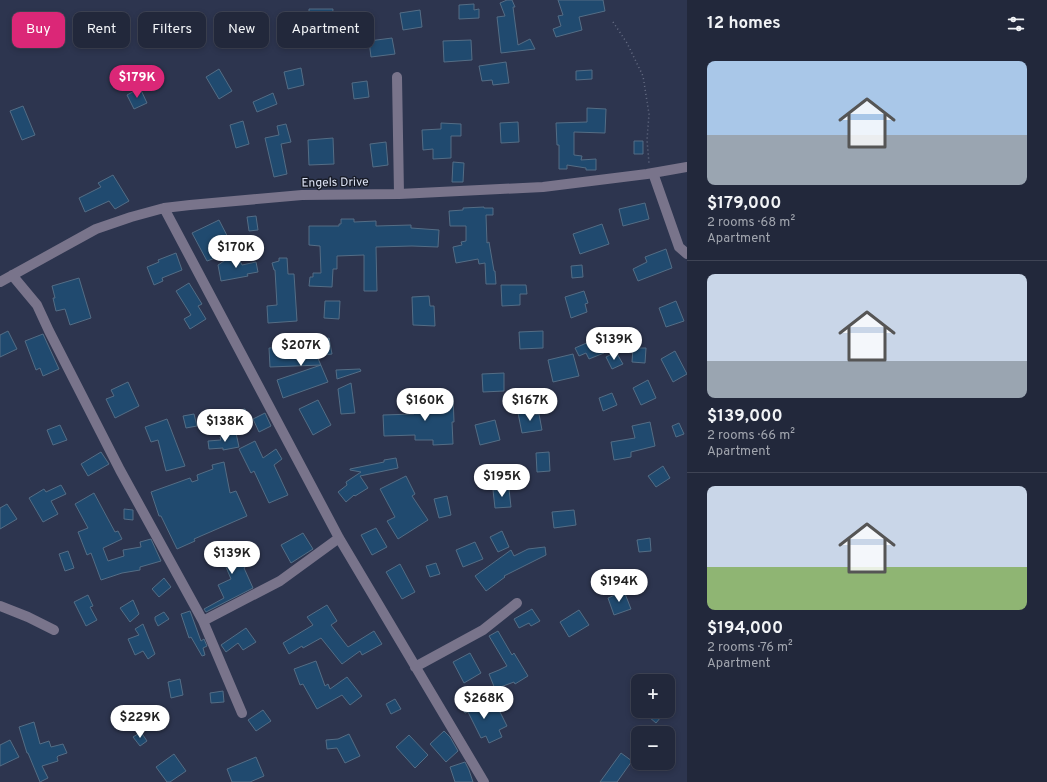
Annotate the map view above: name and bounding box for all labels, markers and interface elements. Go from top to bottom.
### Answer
chip: Buy [12,12,65,48]
chip: Rent [73,12,130,48]
chip: Filters [138,12,206,48]
chip: New [214,12,269,48]
chip: Apartment [277,12,374,48]
text: 12 homes [707,13,781,35]
icon: filters [1005,13,1027,35]
pin: $179K [109,65,165,99]
text: $179K [118,70,156,86]
icon: home [831,87,903,159]
street label: Engels Drive [301,174,369,192]
text: $179,000 [707,193,781,215]
text: 2 rooms · 68 m² [707,215,795,231]
text: Apartment [707,231,770,247]
pin: $170K [208,235,264,269]
text: $170K [217,240,255,256]
icon: home [831,300,903,372]
pin: $139K [586,327,642,361]
text: $139K [595,332,633,348]
pin: $207K [273,333,329,367]
text: $207K [281,338,321,354]
pin: $160K [397,388,453,422]
pin: $167K [502,388,558,422]
text: $160K [406,393,444,409]
text: $167K [511,393,549,409]
text: $139,000 [707,406,783,428]
pin: $138K [197,409,253,443]
text: $138K [206,414,244,430]
text: 2 rooms · 66 m² [707,428,795,444]
text: Apartment [707,444,770,460]
pin: $195K [474,464,530,498]
text: $195K [483,469,521,485]
icon: home [831,512,903,584]
pin: $139K [204,541,260,575]
text: $139K [213,546,251,562]
pin: $194K [591,569,647,603]
text: $194K [600,574,638,590]
text: $194,000 [707,618,783,640]
text: 2 rooms · 76 m² [707,640,793,656]
text: Apartment [707,656,770,672]
map controls [631,674,675,770]
button: + [631,674,675,718]
pin: $268K [456,686,512,720]
text: $268K [463,691,505,707]
pin: $229K [112,705,168,739]
text: $229K [120,710,160,726]
button: − [631,726,675,770]

